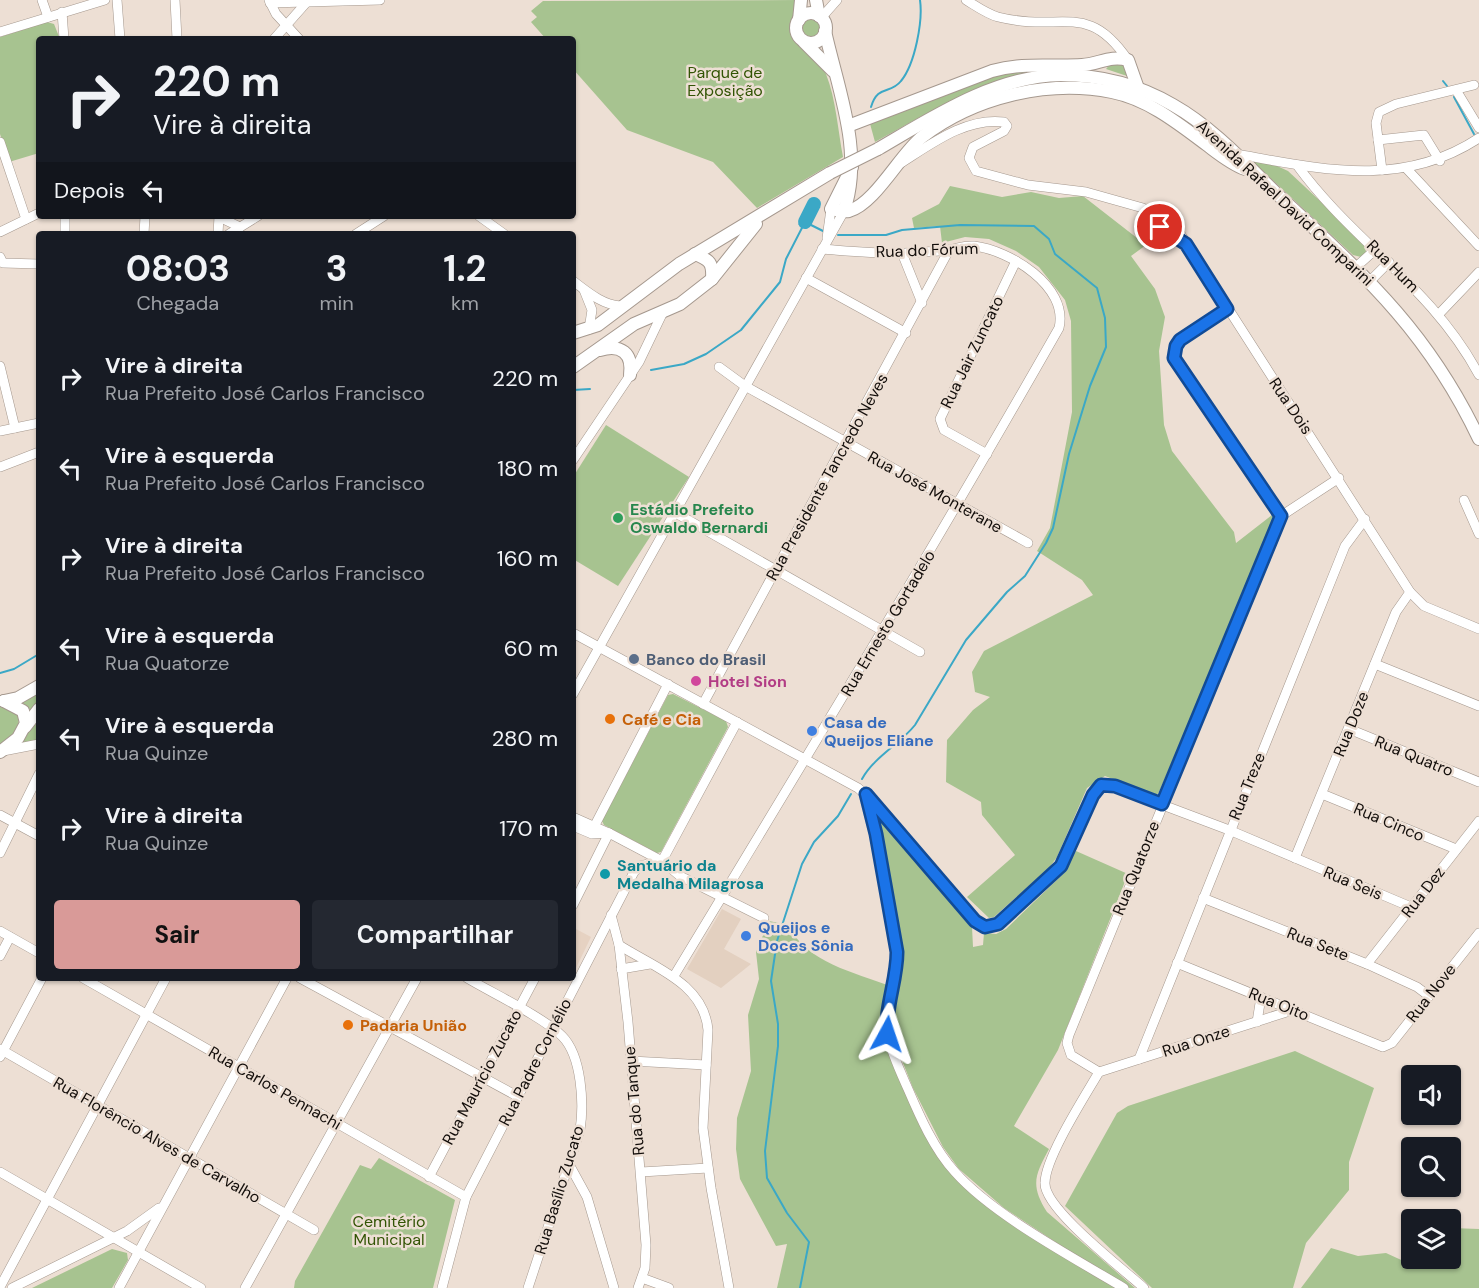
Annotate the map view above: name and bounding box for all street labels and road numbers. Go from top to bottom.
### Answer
street label: Avenida Rafael David Comparini [1192,115,1378,291]
street label: Rua Hum [1362,235,1424,297]
street label: Rua do Fórum [875,238,979,262]
street label: Rua Jair Zuncato [936,292,1008,412]
street label: Rua Presidente Tancredo Neves [761,370,893,584]
street label: Rua Dois [1264,374,1318,438]
street label: Rua José Monterane [864,446,1006,538]
street label: Rua Ernesto Gortadelo [836,546,940,700]
street label: Rua Doze [1328,688,1374,760]
street label: Rua Quatro [1372,731,1456,781]
street label: Rua Treze [1224,749,1270,823]
street label: Rua Cinco [1350,798,1428,846]
street label: Rua Quatorze [1108,818,1164,918]
street label: Rua Seis [1320,861,1386,905]
street label: Rua Dez [1397,862,1449,922]
street label: Rua Sete [1284,922,1352,966]
street label: Rua Nove [1402,959,1460,1027]
street label: Rua Oito [1246,982,1312,1026]
street label: Rua Padre Cornélio [494,995,576,1129]
street label: Rua Maurício Zucato [437,1006,527,1148]
street label: Rua Onze [1160,1020,1232,1062]
street label: Rua Carlos Pennachi [205,1041,345,1135]
street label: Rua do Tanque [619,1046,649,1156]
street label: Rua Florêncio Alves de Carvalho [50,1072,264,1208]
street label: Rua Basílio Zucato [529,1123,589,1257]

